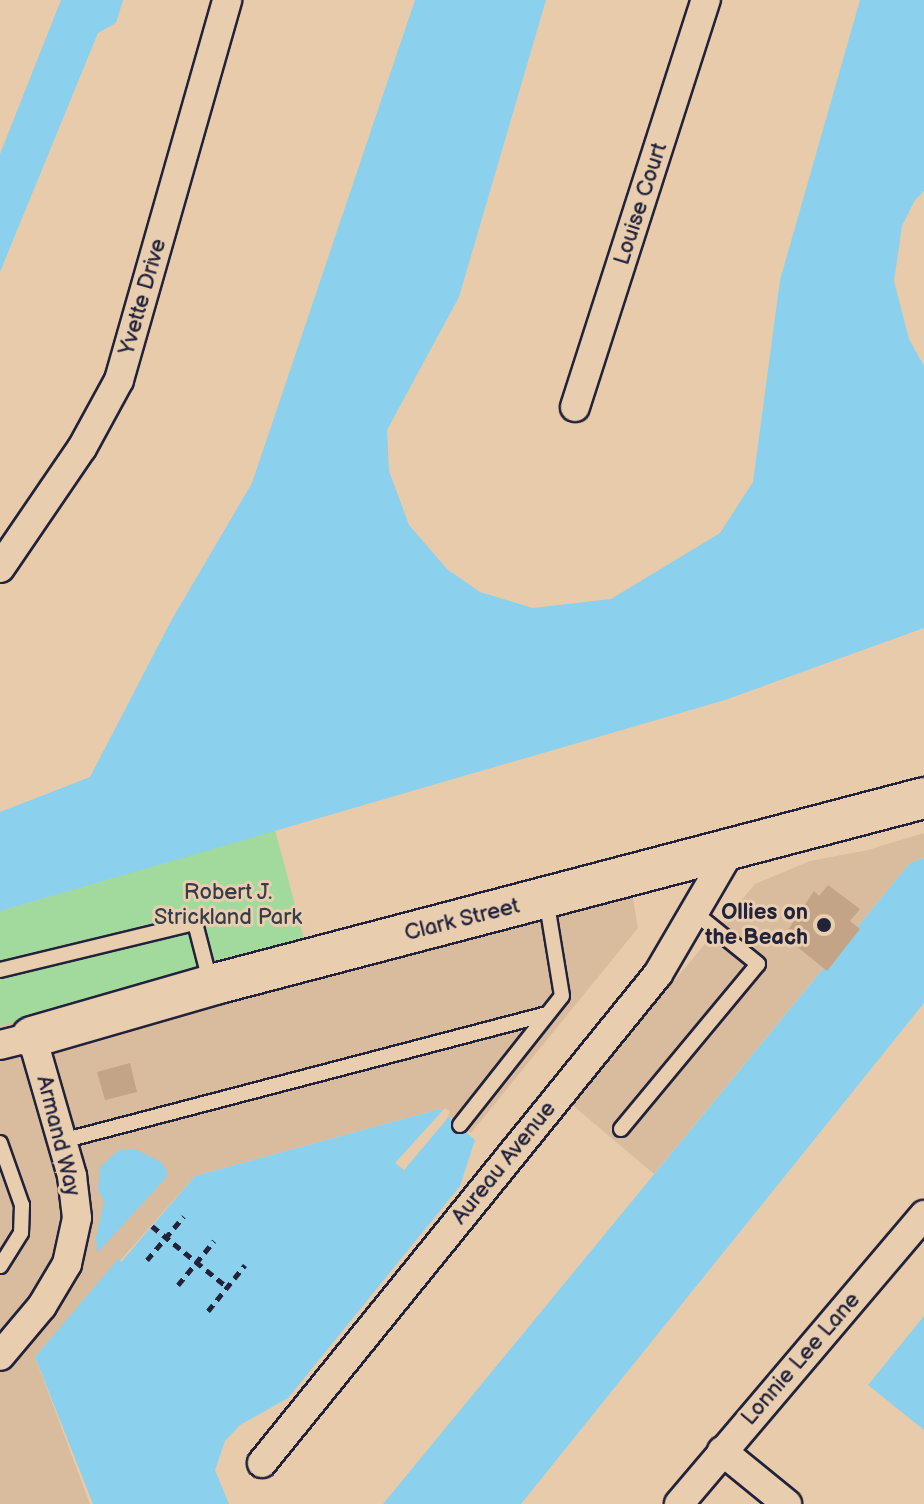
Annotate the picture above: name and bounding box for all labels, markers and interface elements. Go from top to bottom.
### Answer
street label: Louise Court [609,140,673,268]
street label: Yvette Drive [114,236,172,358]
park label: Robert J. Strickland Park [154,879,302,930]
street label: Clark Street [402,893,522,947]
place label: Ollies on the Beach [705,899,808,950]
marker: Ollies on the Beach [815,916,833,934]
street label: Armand Way [30,1073,86,1199]
street label: Aureau Avenue [446,1096,562,1230]
street label: Lonnie Lee Lane [736,1287,866,1431]

